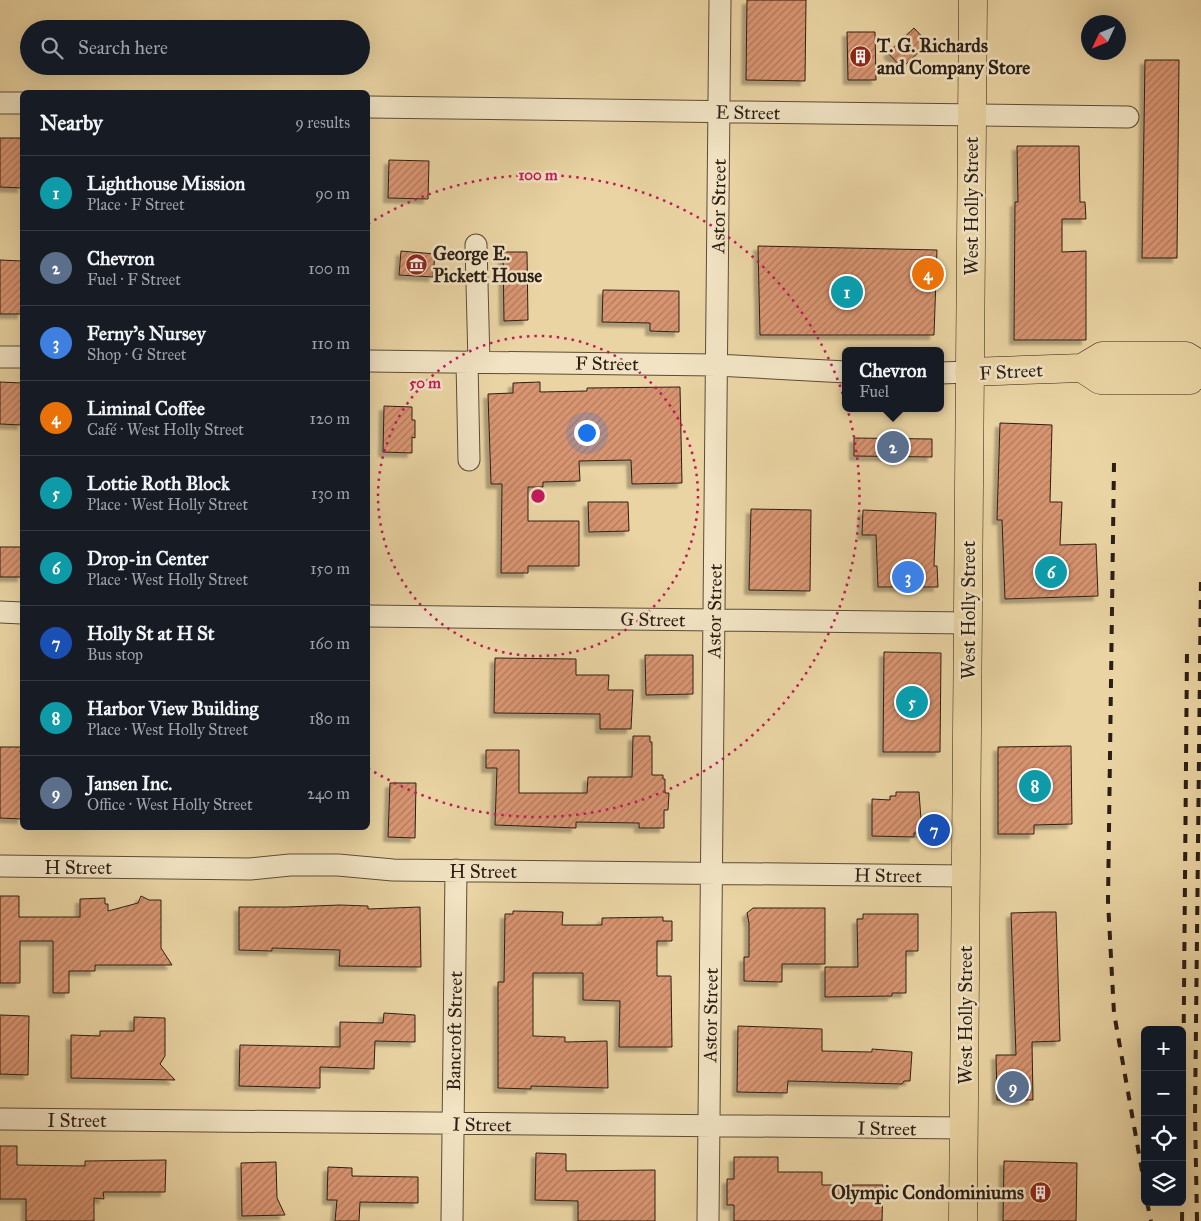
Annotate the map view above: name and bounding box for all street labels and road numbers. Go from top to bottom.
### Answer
street label: E Street [715,100,781,125]
street label: West Holly Street [960,136,983,275]
street label: Astor Street [706,158,731,254]
street label: F Street [575,351,639,376]
street label: F Street [979,358,1044,385]
street label: West Holly Street [957,540,980,679]
street label: Astor Street [702,563,727,659]
street label: G Street [620,607,686,632]
street label: H Street [44,856,112,879]
street label: H Street [449,860,517,883]
street label: H Street [854,863,922,888]
street label: West Holly Street [954,945,977,1084]
street label: Astor Street [698,967,723,1063]
street label: Bancroft Street [442,971,467,1091]
street label: I Street [47,1109,107,1132]
street label: I Street [452,1112,512,1137]
street label: I Street [857,1116,917,1141]

